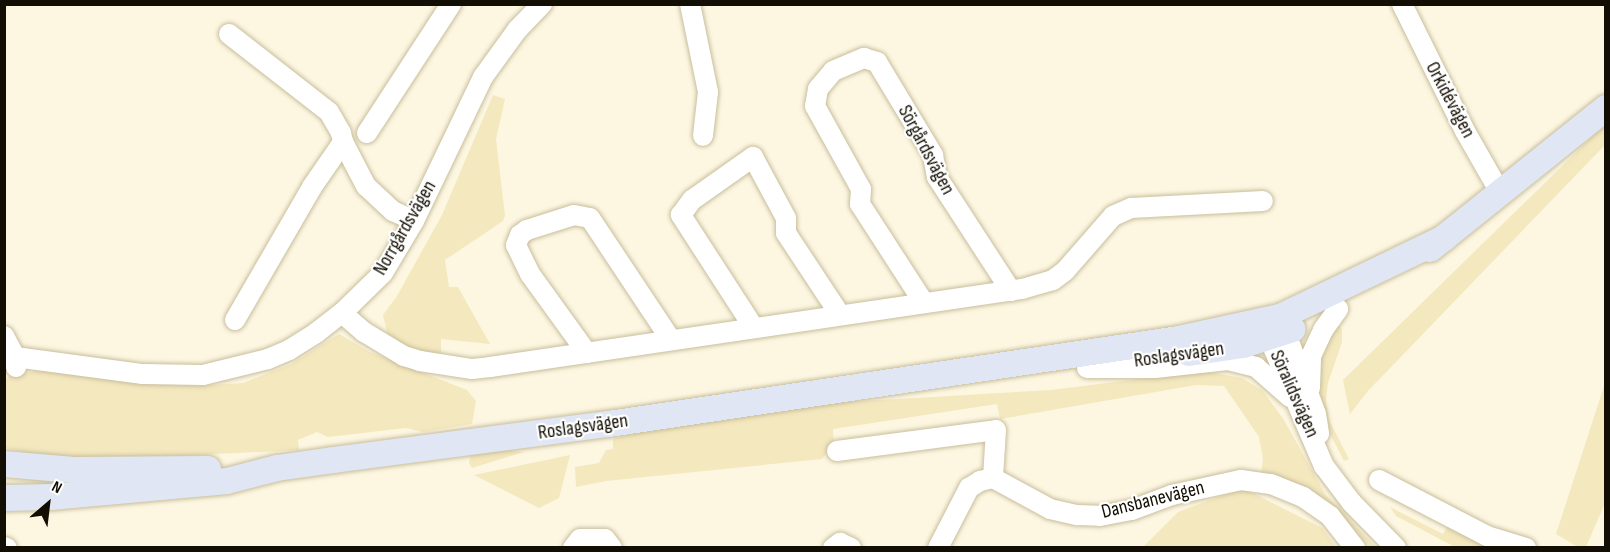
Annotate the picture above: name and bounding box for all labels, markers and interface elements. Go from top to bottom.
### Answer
street label: Orkidévägen [1420,58,1480,142]
street label: Sörgårdsvägen [892,101,960,199]
street label: Norrgårdsvägen [368,176,442,280]
street label: Roslagsvägen [1132,337,1226,373]
street label: Söralidsvägen [1264,347,1324,441]
street label: Roslagsvägen [536,409,630,445]
north arrow [18,474,78,534]
street label: Dansbanevägen [1099,476,1207,524]
text: N [48,477,65,498]

